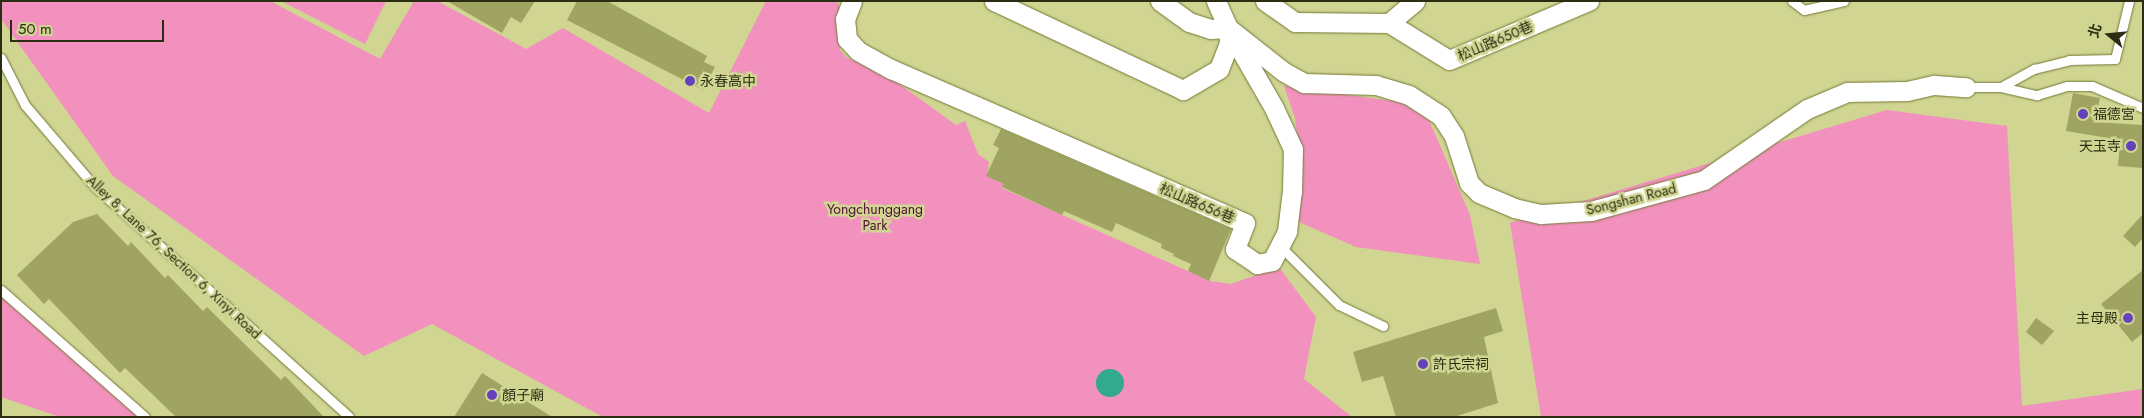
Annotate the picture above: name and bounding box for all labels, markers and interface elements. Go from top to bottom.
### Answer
scale bar [12,10,166,42]
north arrow [2084,10,2134,60]
text: 50 m [18,18,52,40]
street label: 松山路650巷 [1455,18,1535,64]
text: 北 [2083,21,2106,40]
place label: 永春高中 [700,73,756,89]
marker: 永春高中 [684,75,696,87]
place label: 福德宮 [2093,106,2135,122]
marker: 福德宮 [2077,108,2089,120]
place label: 天玉寺 [2079,138,2121,154]
marker: 天玉寺 [2125,140,2137,152]
street label: Alley 8, Lane 76, Section 6, Xinyi Road [83,172,265,342]
street label: 松山路656巷 [1157,180,1237,226]
street label: Songshan Road [1584,180,1678,218]
park label: Yongchunggang Park [827,201,923,233]
place label: 主母殿 [2076,310,2118,326]
marker: 主母殿 [2122,312,2134,324]
place label: 許氏宗祠 [1433,356,1489,372]
marker: 許氏宗祠 [1417,358,1429,370]
place label: 顏子廟 [502,387,544,403]
marker: 顏子廟 [486,389,498,401]

